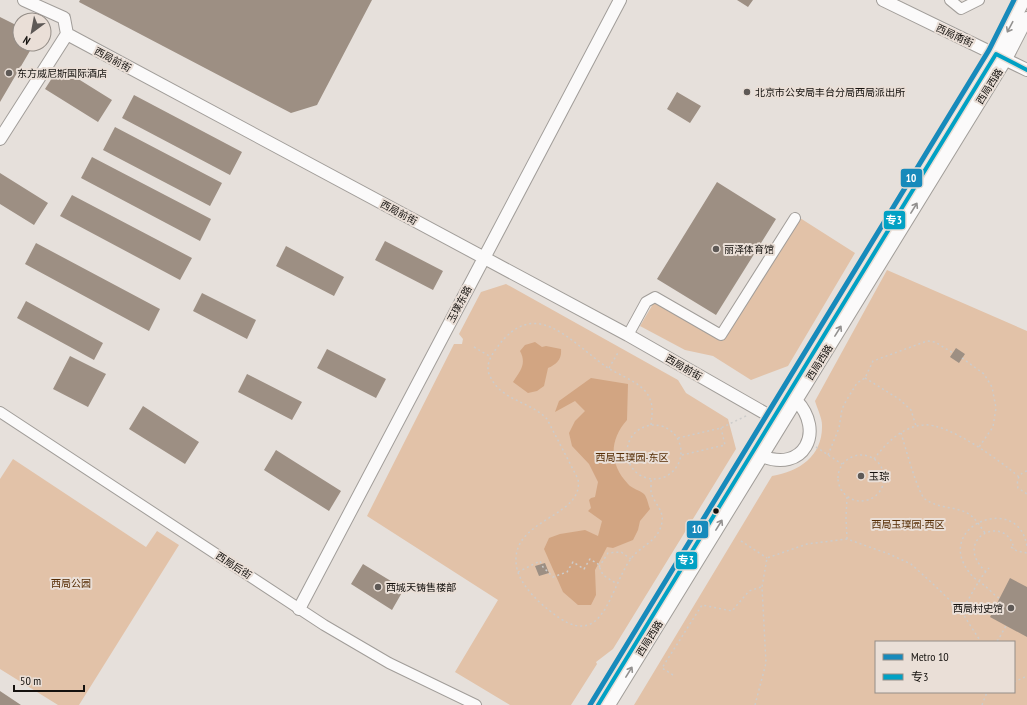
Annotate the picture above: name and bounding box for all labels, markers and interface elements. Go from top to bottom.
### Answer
north arrow [12,12,52,52]
street label: 西局南街 [934,21,976,50]
one-way arrow [1005,21,1013,33]
text: N [20,33,33,48]
street label: 西局前街 [92,44,133,75]
street label: 西局西路 [973,66,1006,107]
place label: 东方威尼斯国际酒店 [17,67,107,80]
marker: 东方威尼斯国际酒店 [4,68,14,78]
place label: 北京市公安局丰台分局西局派出所 [755,86,905,99]
marker: 北京市公安局丰台分局西局派出所 [742,87,752,97]
line badge: 10 [900,168,923,188]
text: 10 [906,171,916,185]
street label: 西局前街 [378,197,419,228]
one-way arrow [910,202,918,214]
line badge: 专3 [883,210,906,230]
text: 专3 [886,213,902,227]
place label: 丽泽体育馆 [724,243,774,256]
marker: 丽泽体育馆 [711,244,721,254]
street label: 玉璞东路 [444,284,475,325]
one-way arrow [835,325,843,337]
street label: 西局西路 [803,342,836,383]
street label: 西局前街 [663,352,704,383]
park label: 西局玉璞园-东区 [596,451,668,464]
place label: 玉琮 [869,470,889,483]
marker: 玉琮 [856,471,866,481]
unlabelled marker [711,506,721,516]
park label: 西局玉璞园-西区 [872,518,944,531]
line badge: 10 [686,520,709,539]
one-way arrow [715,520,723,531]
text: 10 [692,522,702,536]
street label: 西局后街 [213,549,254,582]
line badge: 专3 [675,551,698,570]
text: 专3 [678,553,694,567]
park label: 西局公园 [51,577,91,590]
place label: 西城天铸售楼部 [386,581,456,594]
marker: 西城天铸售楼部 [373,582,383,592]
place label: 西局村史馆 [953,602,1003,615]
marker: 西局村史馆 [1006,603,1016,613]
street label: 西局西路 [633,618,666,659]
legend [875,641,1015,693]
text: Metro 10 [911,649,949,664]
scale bar [14,667,84,693]
one-way arrow [625,667,633,678]
text: 专3 [911,669,928,684]
text: 50 m [20,673,41,688]

